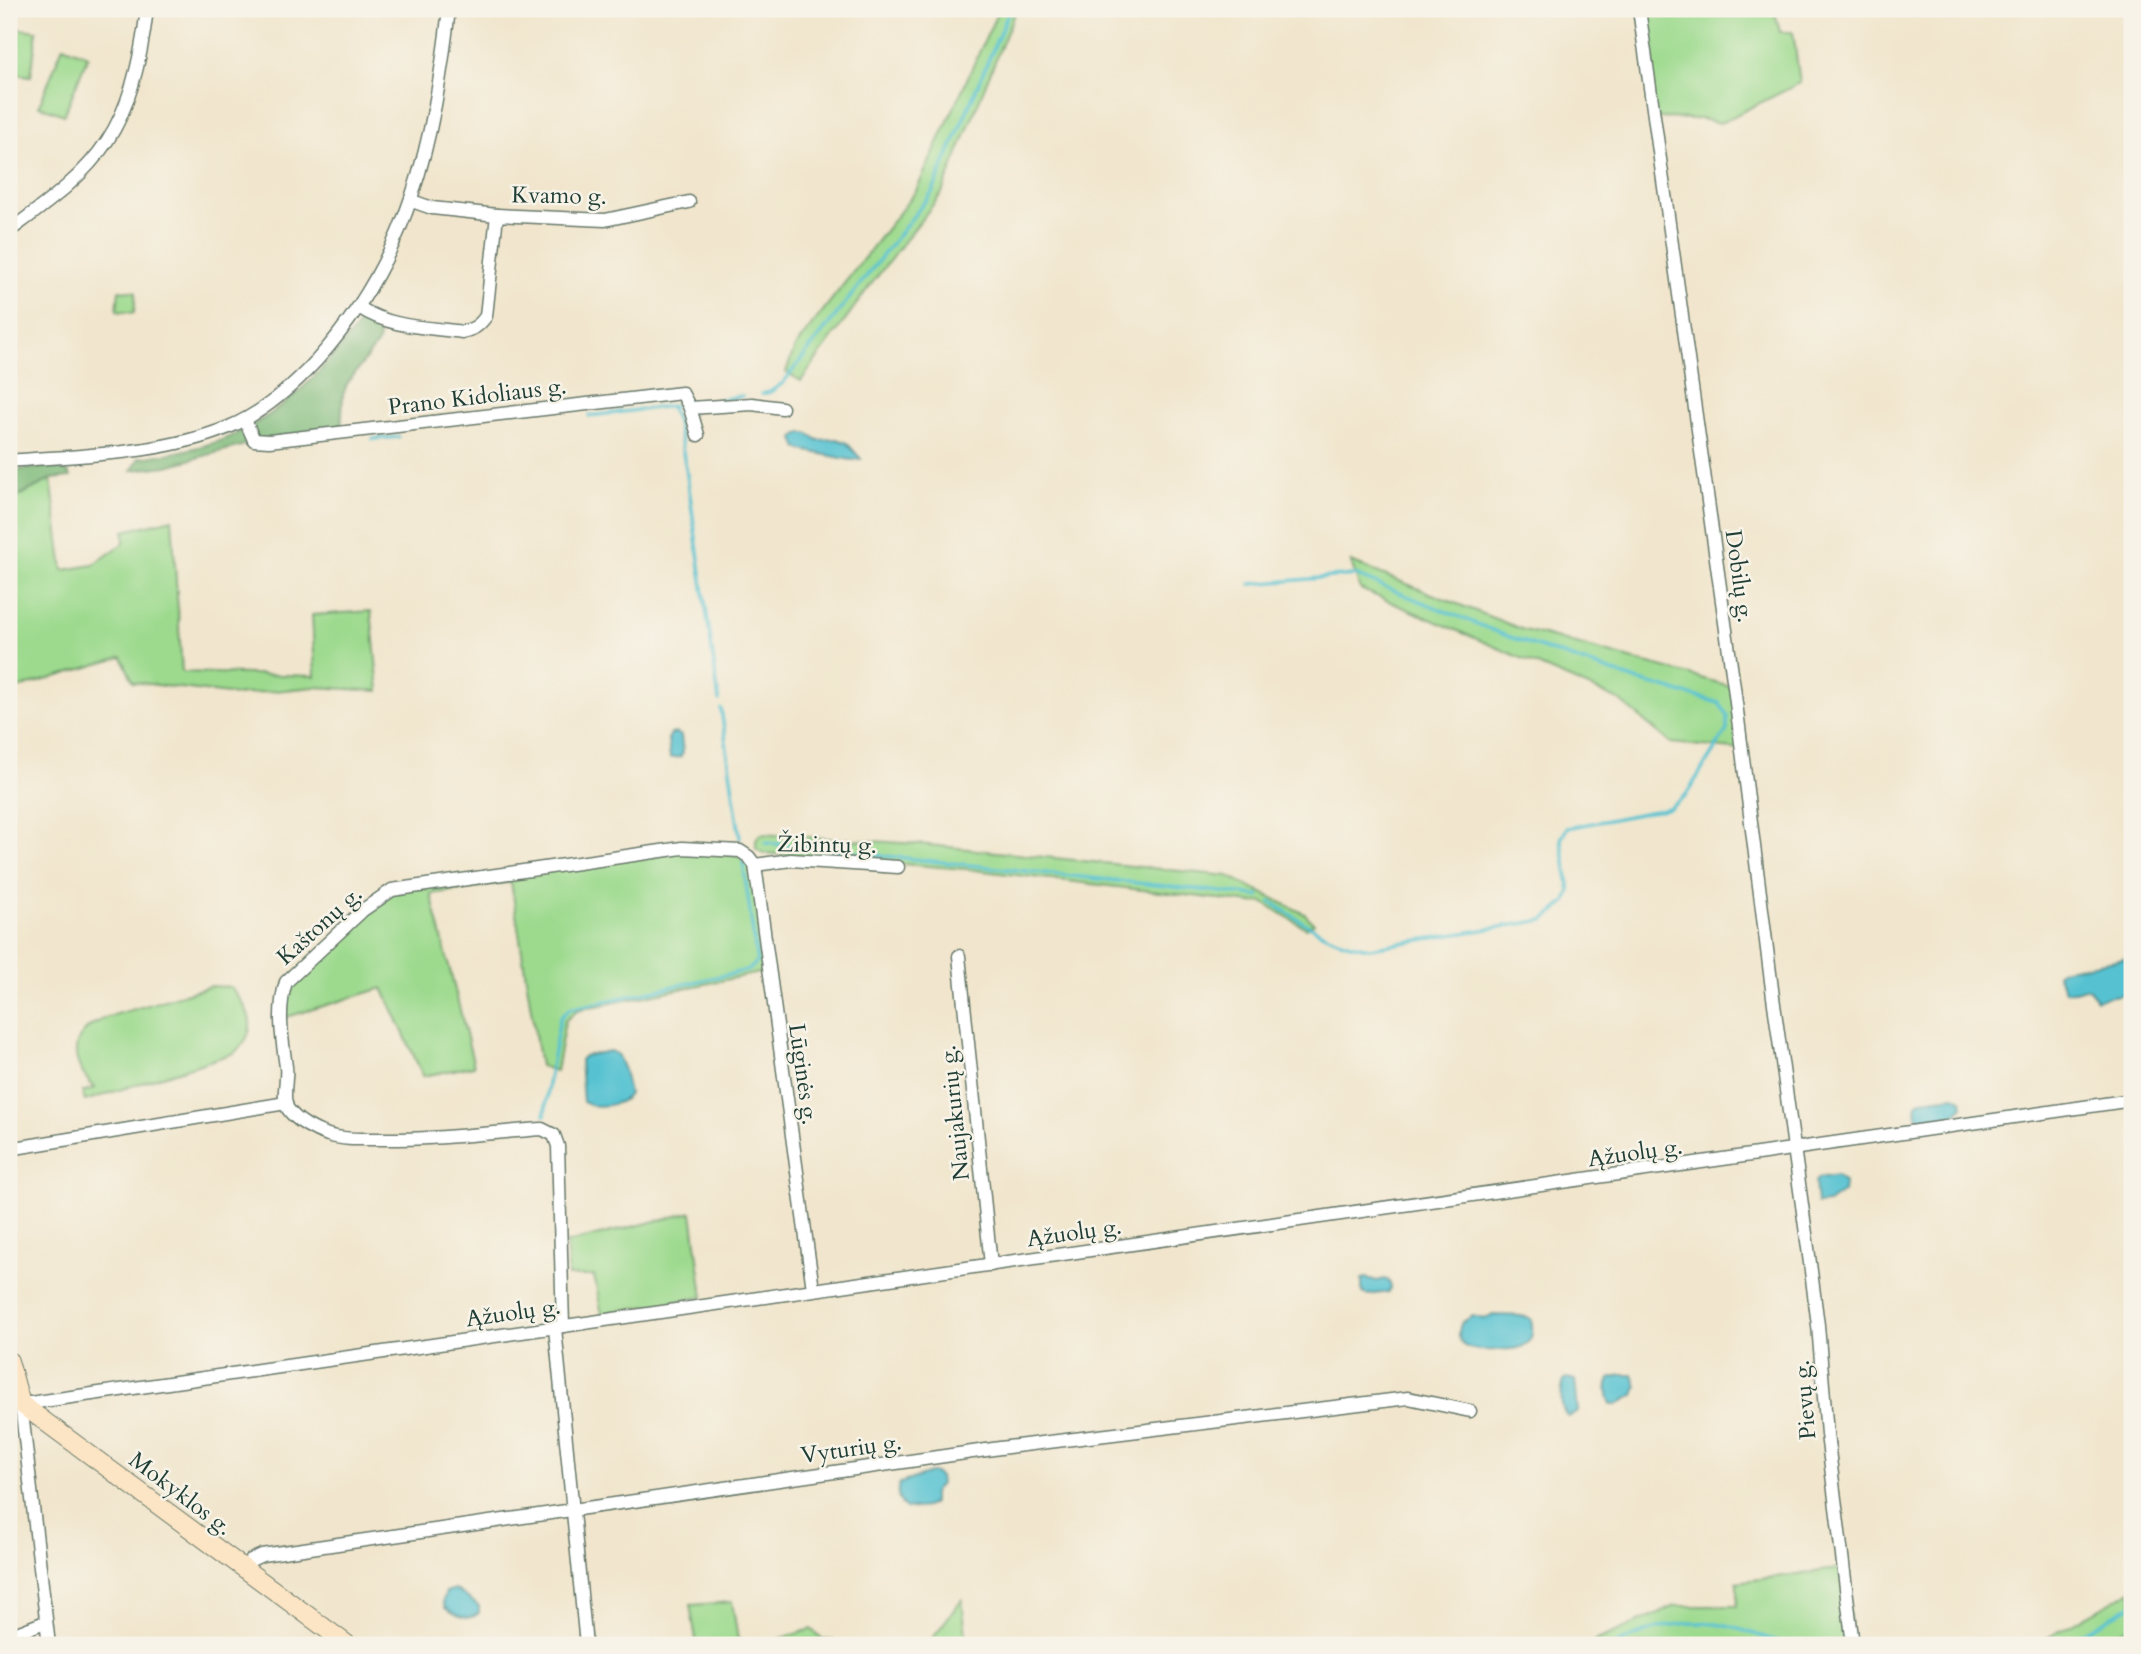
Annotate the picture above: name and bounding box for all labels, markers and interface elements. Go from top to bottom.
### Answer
street label: Kvamo g. [511,179,607,212]
street label: Prano Kidoliaus g. [386,370,568,423]
street label: Dobilų g. [1718,528,1761,624]
street label: Žibintų g. [777,827,877,861]
street label: Kaštonų g. [270,879,369,972]
street label: Lūginės g. [781,1021,826,1127]
street label: Naujakurių g. [932,1044,977,1182]
street label: Ąžuolų g. [1586,1131,1684,1174]
street label: Ąžuolų g. [1025,1211,1123,1254]
street label: Ąžuolų g. [464,1291,562,1334]
street label: Pievų g. [1786,1359,1823,1441]
street label: Vyturių g. [799,1426,903,1471]
street label: Mokyklos g. [123,1444,239,1542]

